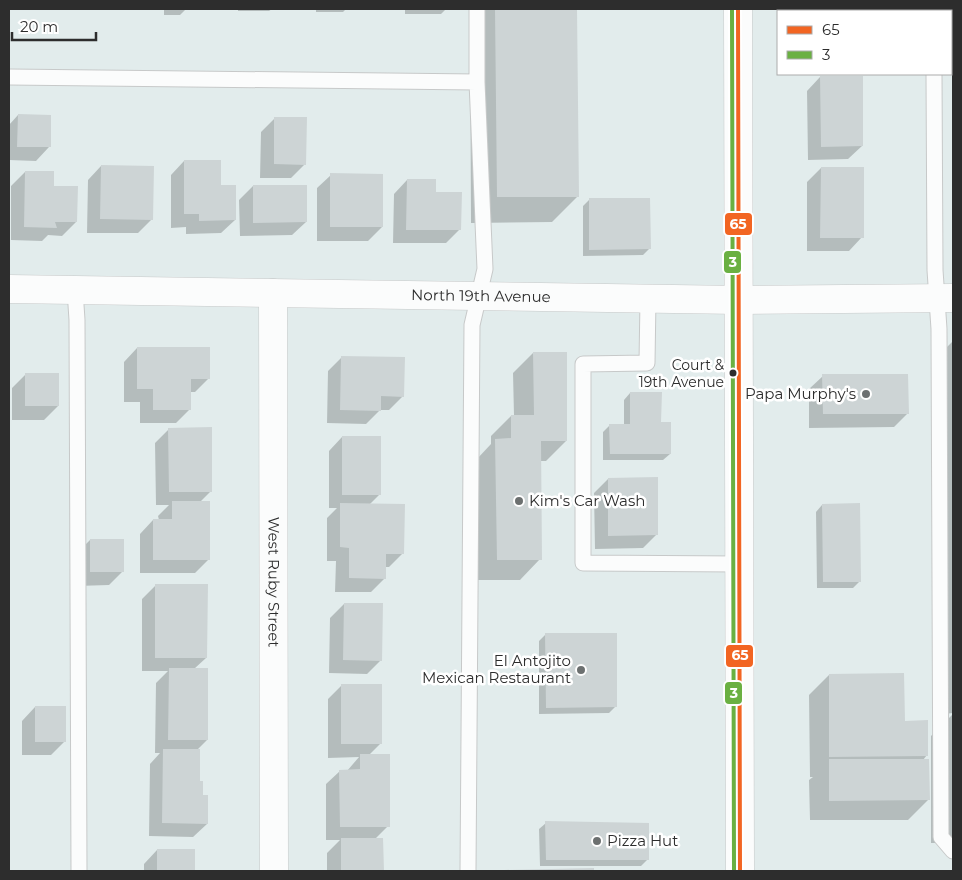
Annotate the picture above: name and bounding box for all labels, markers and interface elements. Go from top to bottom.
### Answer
scale bar [12,10,96,42]
legend [777,10,952,75]
text: 20 m [20,17,58,36]
text: 65 [822,20,840,39]
text: 3 [822,45,830,64]
line badge: 65 [724,212,753,236]
text: 65 [729,215,747,233]
line badge: 3 [723,250,742,274]
text: 3 [728,253,737,271]
street label: North 19th Avenue [411,285,551,306]
place label: Court & 19th Avenue [639,356,725,391]
marker: Court & 19th Avenue [728,368,738,378]
place label: Papa Murphy's [745,384,856,403]
marker: Papa Murphy's [860,388,872,400]
place label: Kim's Car Wash [529,491,645,510]
marker: Kim's Car Wash [513,495,525,507]
street label: West Ruby Street [264,517,284,647]
line badge: 65 [725,644,754,668]
text: 65 [731,646,749,664]
place label: El Antojito Mexican Restaurant [422,651,571,687]
marker: El Antojito Mexican Restaurant [575,664,587,676]
line badge: 3 [724,681,743,705]
text: 3 [729,684,738,702]
place label: Pizza Hut [607,831,678,850]
marker: Pizza Hut [591,835,603,847]

